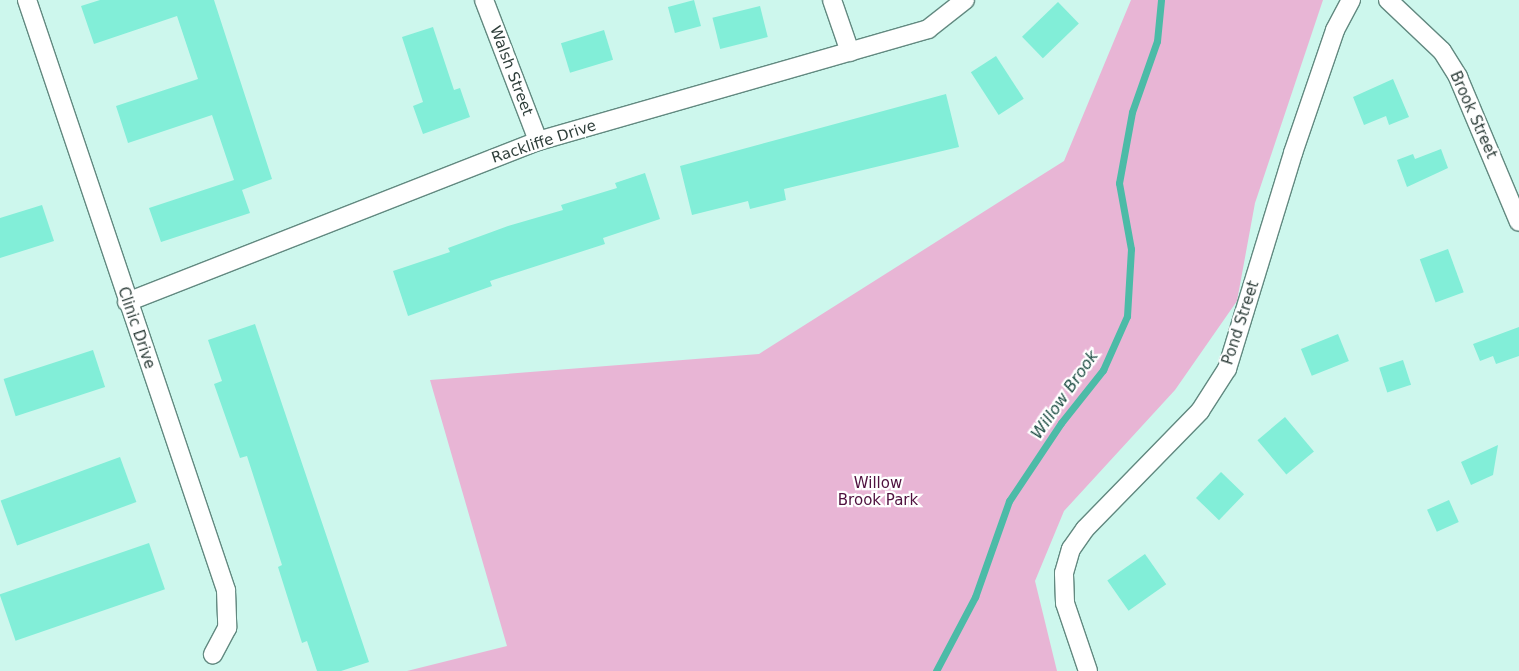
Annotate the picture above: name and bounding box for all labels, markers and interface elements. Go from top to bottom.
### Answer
street label: Walsh Street [486,23,536,119]
street label: Brook Street [1446,69,1500,161]
street label: Rackliffe Drive [489,117,599,167]
street label: Pond Street [1219,279,1263,367]
street label: Clinic Drive [114,285,158,371]
water label: Willow Brook [1027,347,1103,443]
park label: Willow Brook Park [838,474,918,509]

